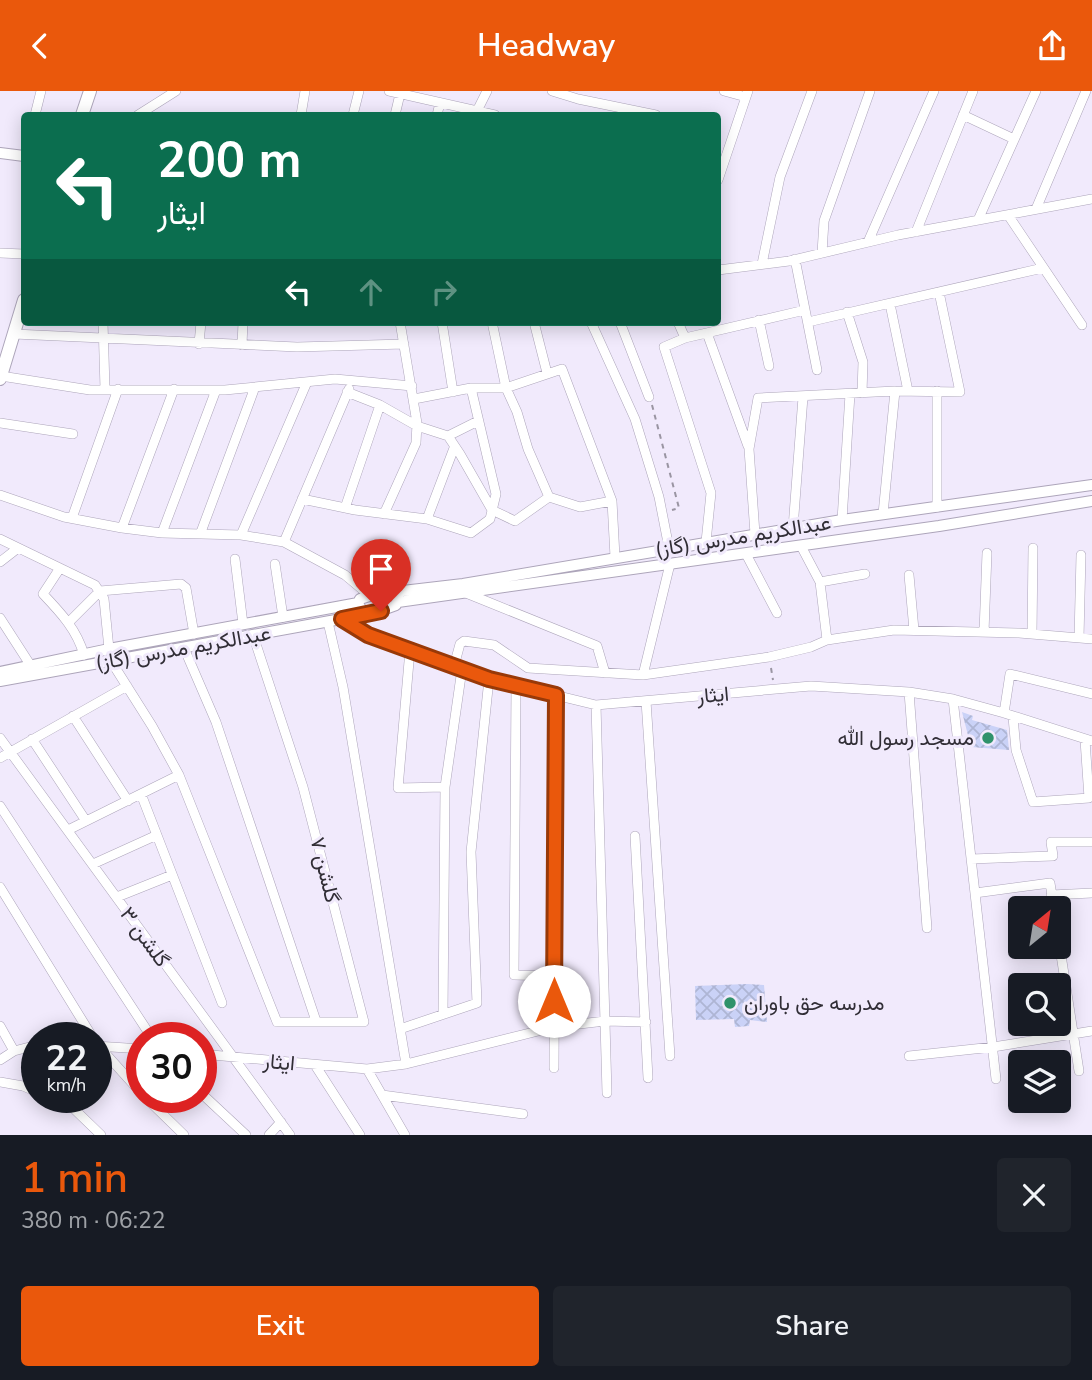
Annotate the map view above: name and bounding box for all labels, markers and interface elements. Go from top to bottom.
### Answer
text: Headway [477,24,615,67]
icon: back [21,27,59,65]
icon: share [1033,27,1071,65]
text: 200 m [157,127,301,194]
icon: left [42,140,133,231]
text: ایثار [157,192,206,235]
icon: left [279,273,317,311]
icon: ahead [352,273,390,311]
icon: right [425,273,463,311]
street label: عبدالکریم مدرس (گاز) [653,508,833,564]
pin [351,539,411,611]
icon: arrive [362,550,400,588]
street label: عبدالکریم مدرس (گاز) [93,619,273,677]
street label: ایثار [695,680,730,710]
place label: مسجد رسول الله [837,724,974,752]
marker: مسجد رسول الله [980,730,996,746]
street label: گلشن ۷ [303,834,347,906]
north arrow [1008,896,1071,959]
map controls [1008,896,1071,1113]
street label: گلشن ۳ [114,901,176,973]
position arrow [517,964,591,1038]
button: search [1008,973,1071,1036]
place label: مدرسه حق باوران [744,989,885,1017]
marker: مدرسه حق باوران [722,995,738,1011]
speed limit sign: 30 [126,1022,217,1113]
text: 22 [45,1035,88,1082]
street label: ایثار [261,1047,296,1077]
button: layers [1008,1050,1071,1113]
text: km/h [47,1073,86,1097]
text: 1 min [21,1150,128,1207]
button: close [997,1158,1071,1232]
text: 380 m · 06:22 [21,1205,166,1236]
button: Exit [21,1286,539,1366]
button: Share [553,1286,1071,1366]

